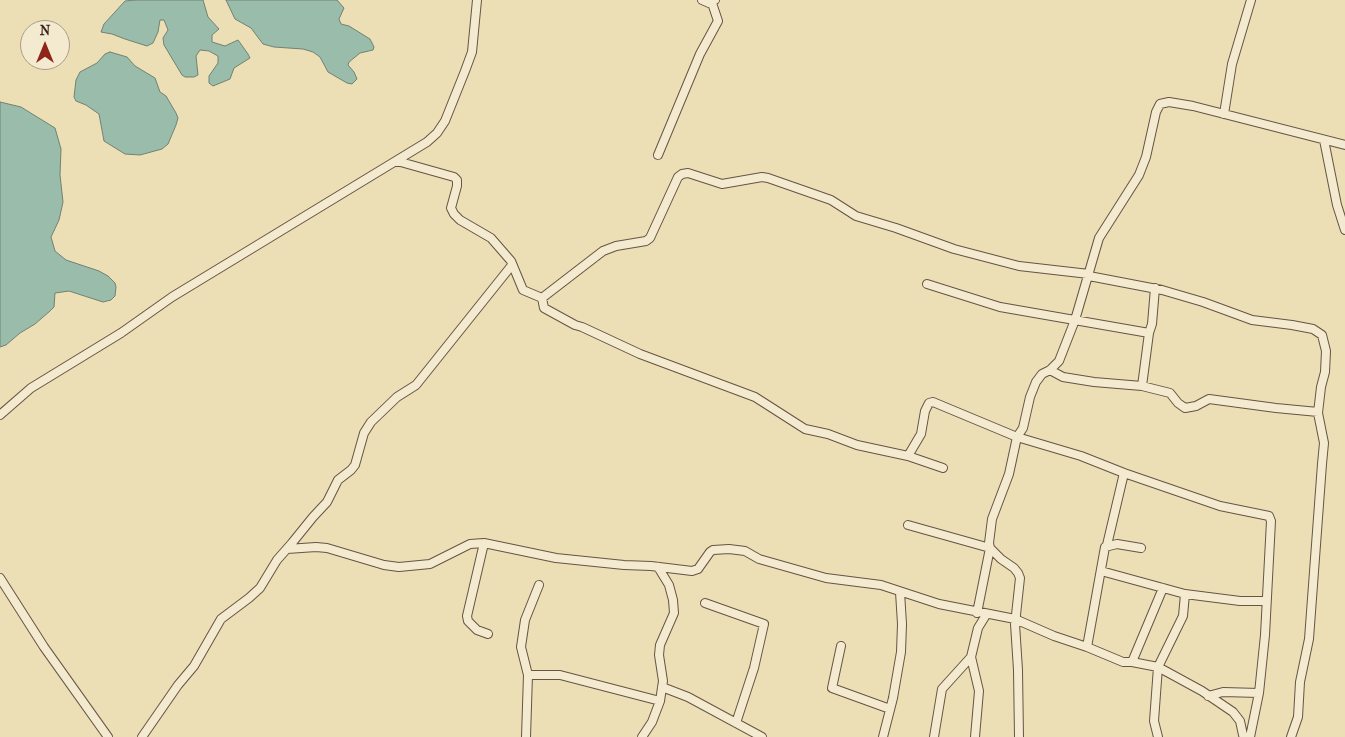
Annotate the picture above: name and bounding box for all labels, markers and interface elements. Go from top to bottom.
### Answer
north arrow [20,20,70,70]
text: N [40,22,50,39]

